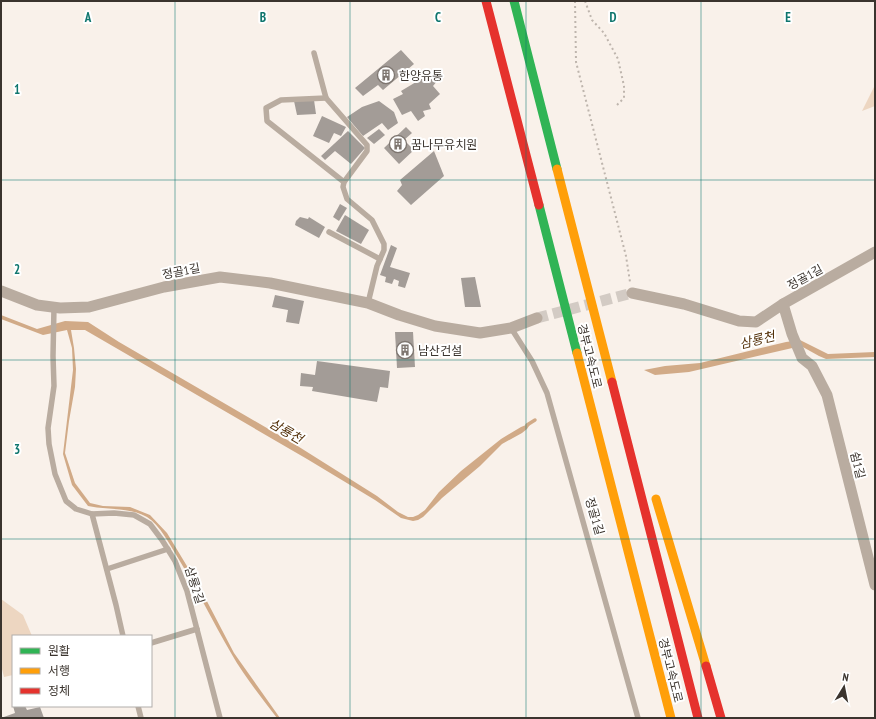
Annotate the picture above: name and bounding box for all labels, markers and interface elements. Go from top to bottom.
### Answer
text: A [84,9,92,26]
text: B [260,9,266,26]
text: C [435,9,441,26]
text: D [610,9,617,26]
text: E [785,9,791,26]
building icon: 한양유통 [376,65,396,85]
place label: 한양유통 [399,68,443,83]
text: 1 [14,81,20,98]
building icon: 꿈나무유치원 [388,134,408,154]
place label: 꿈나무유치원 [411,137,477,152]
street label: 정골1길 [161,260,201,282]
text: 2 [14,261,20,278]
street label: 정골1길 [785,261,825,293]
street label: 경부고속도로 [575,322,605,390]
water label: 삼룡천 [738,327,777,353]
building icon: 남산건설 [395,340,415,360]
place label: 남산건설 [418,343,462,358]
water label: 삼룡천 [266,415,307,448]
text: 3 [14,441,20,458]
street label: 쉼1길 [847,450,869,480]
street label: 정골1길 [582,495,608,537]
street label: 삼룡2길 [182,564,208,606]
legend [12,635,152,707]
street label: 경부고속도로 [656,636,686,704]
text: 원활 [48,643,70,658]
text: 서행 [48,663,70,678]
north arrow [824,667,864,707]
text: N [842,670,850,685]
text: 정체 [48,683,70,698]

